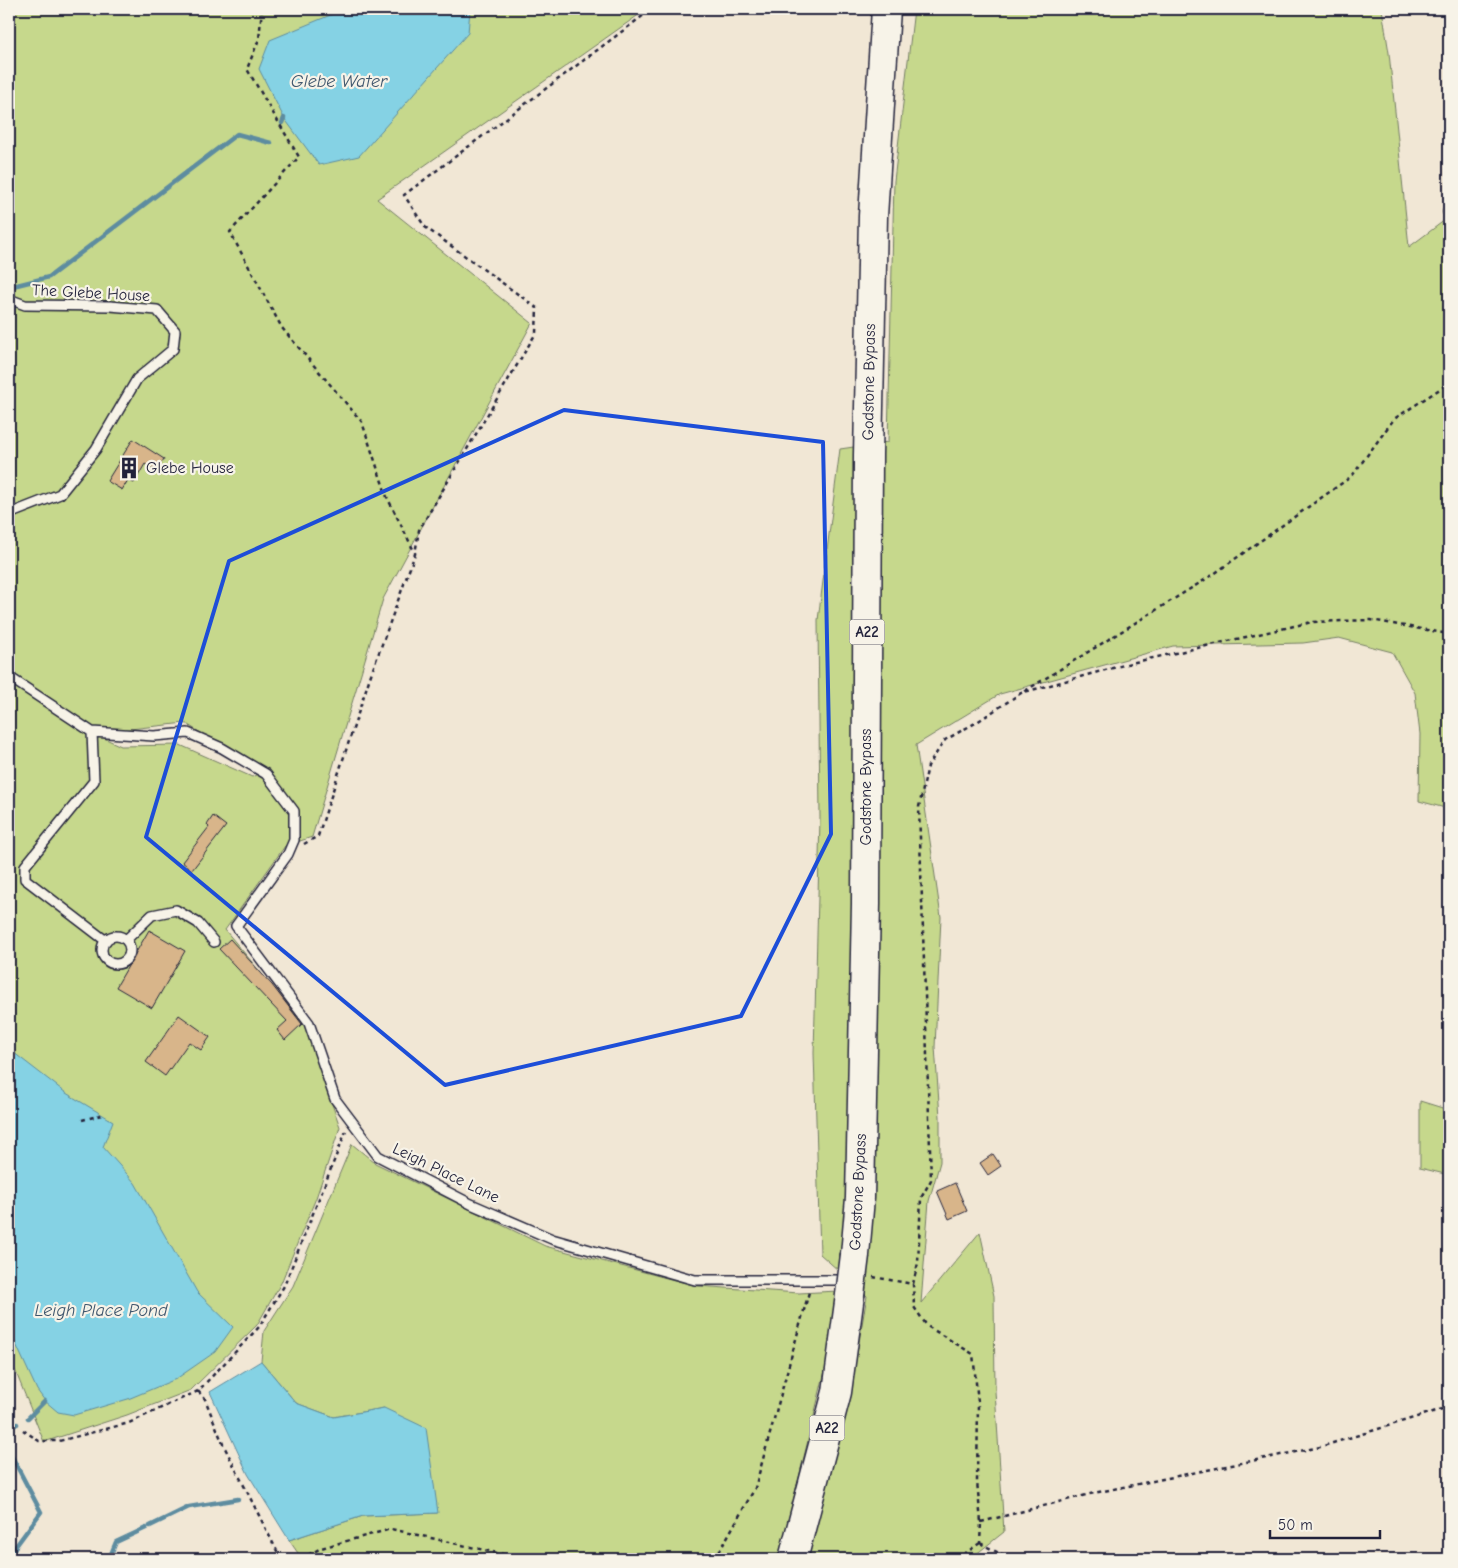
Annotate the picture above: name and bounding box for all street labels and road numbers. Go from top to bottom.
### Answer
street label: The Glebe House [32,281,150,305]
street label: Godstone Bypass [859,323,879,441]
road number: A22 [850,620,884,644]
street label: Godstone Bypass [857,728,875,845]
street label: Godstone Bypass [846,1133,870,1251]
street label: Leigh Place Lane [390,1139,502,1207]
road number: A22 [810,1416,844,1440]

